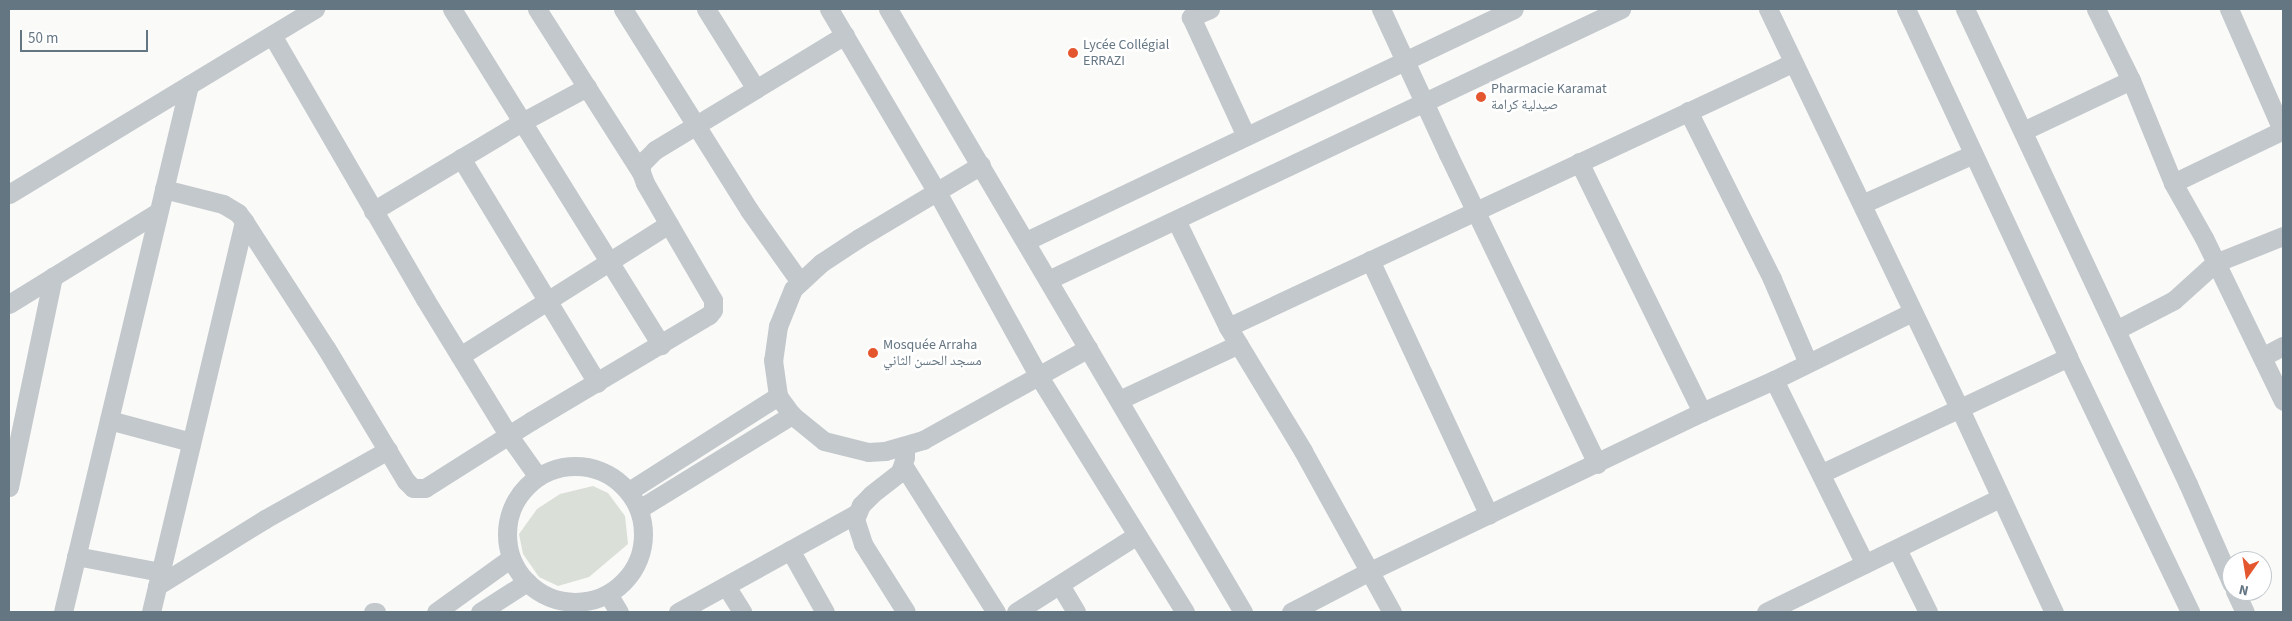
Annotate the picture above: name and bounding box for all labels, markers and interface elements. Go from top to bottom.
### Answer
scale bar [22,20,150,52]
text: 50 m [28,28,58,49]
place label: Lycée Collégial ERRAZI [1083,37,1169,70]
marker: Lycée Collégial ERRAZI [1067,47,1079,59]
place label: Pharmacie Karamat صيدلية كرامة [1491,81,1607,114]
marker: Pharmacie Karamat صيدلية كرامة [1475,91,1487,103]
place label: Mosquée Arraha مسجد الحسن الثاني [883,337,982,370]
marker: Mosquée Arraha مسجد الحسن الثاني [867,347,879,359]
north arrow [2222,551,2272,601]
text: N [2237,579,2251,600]

